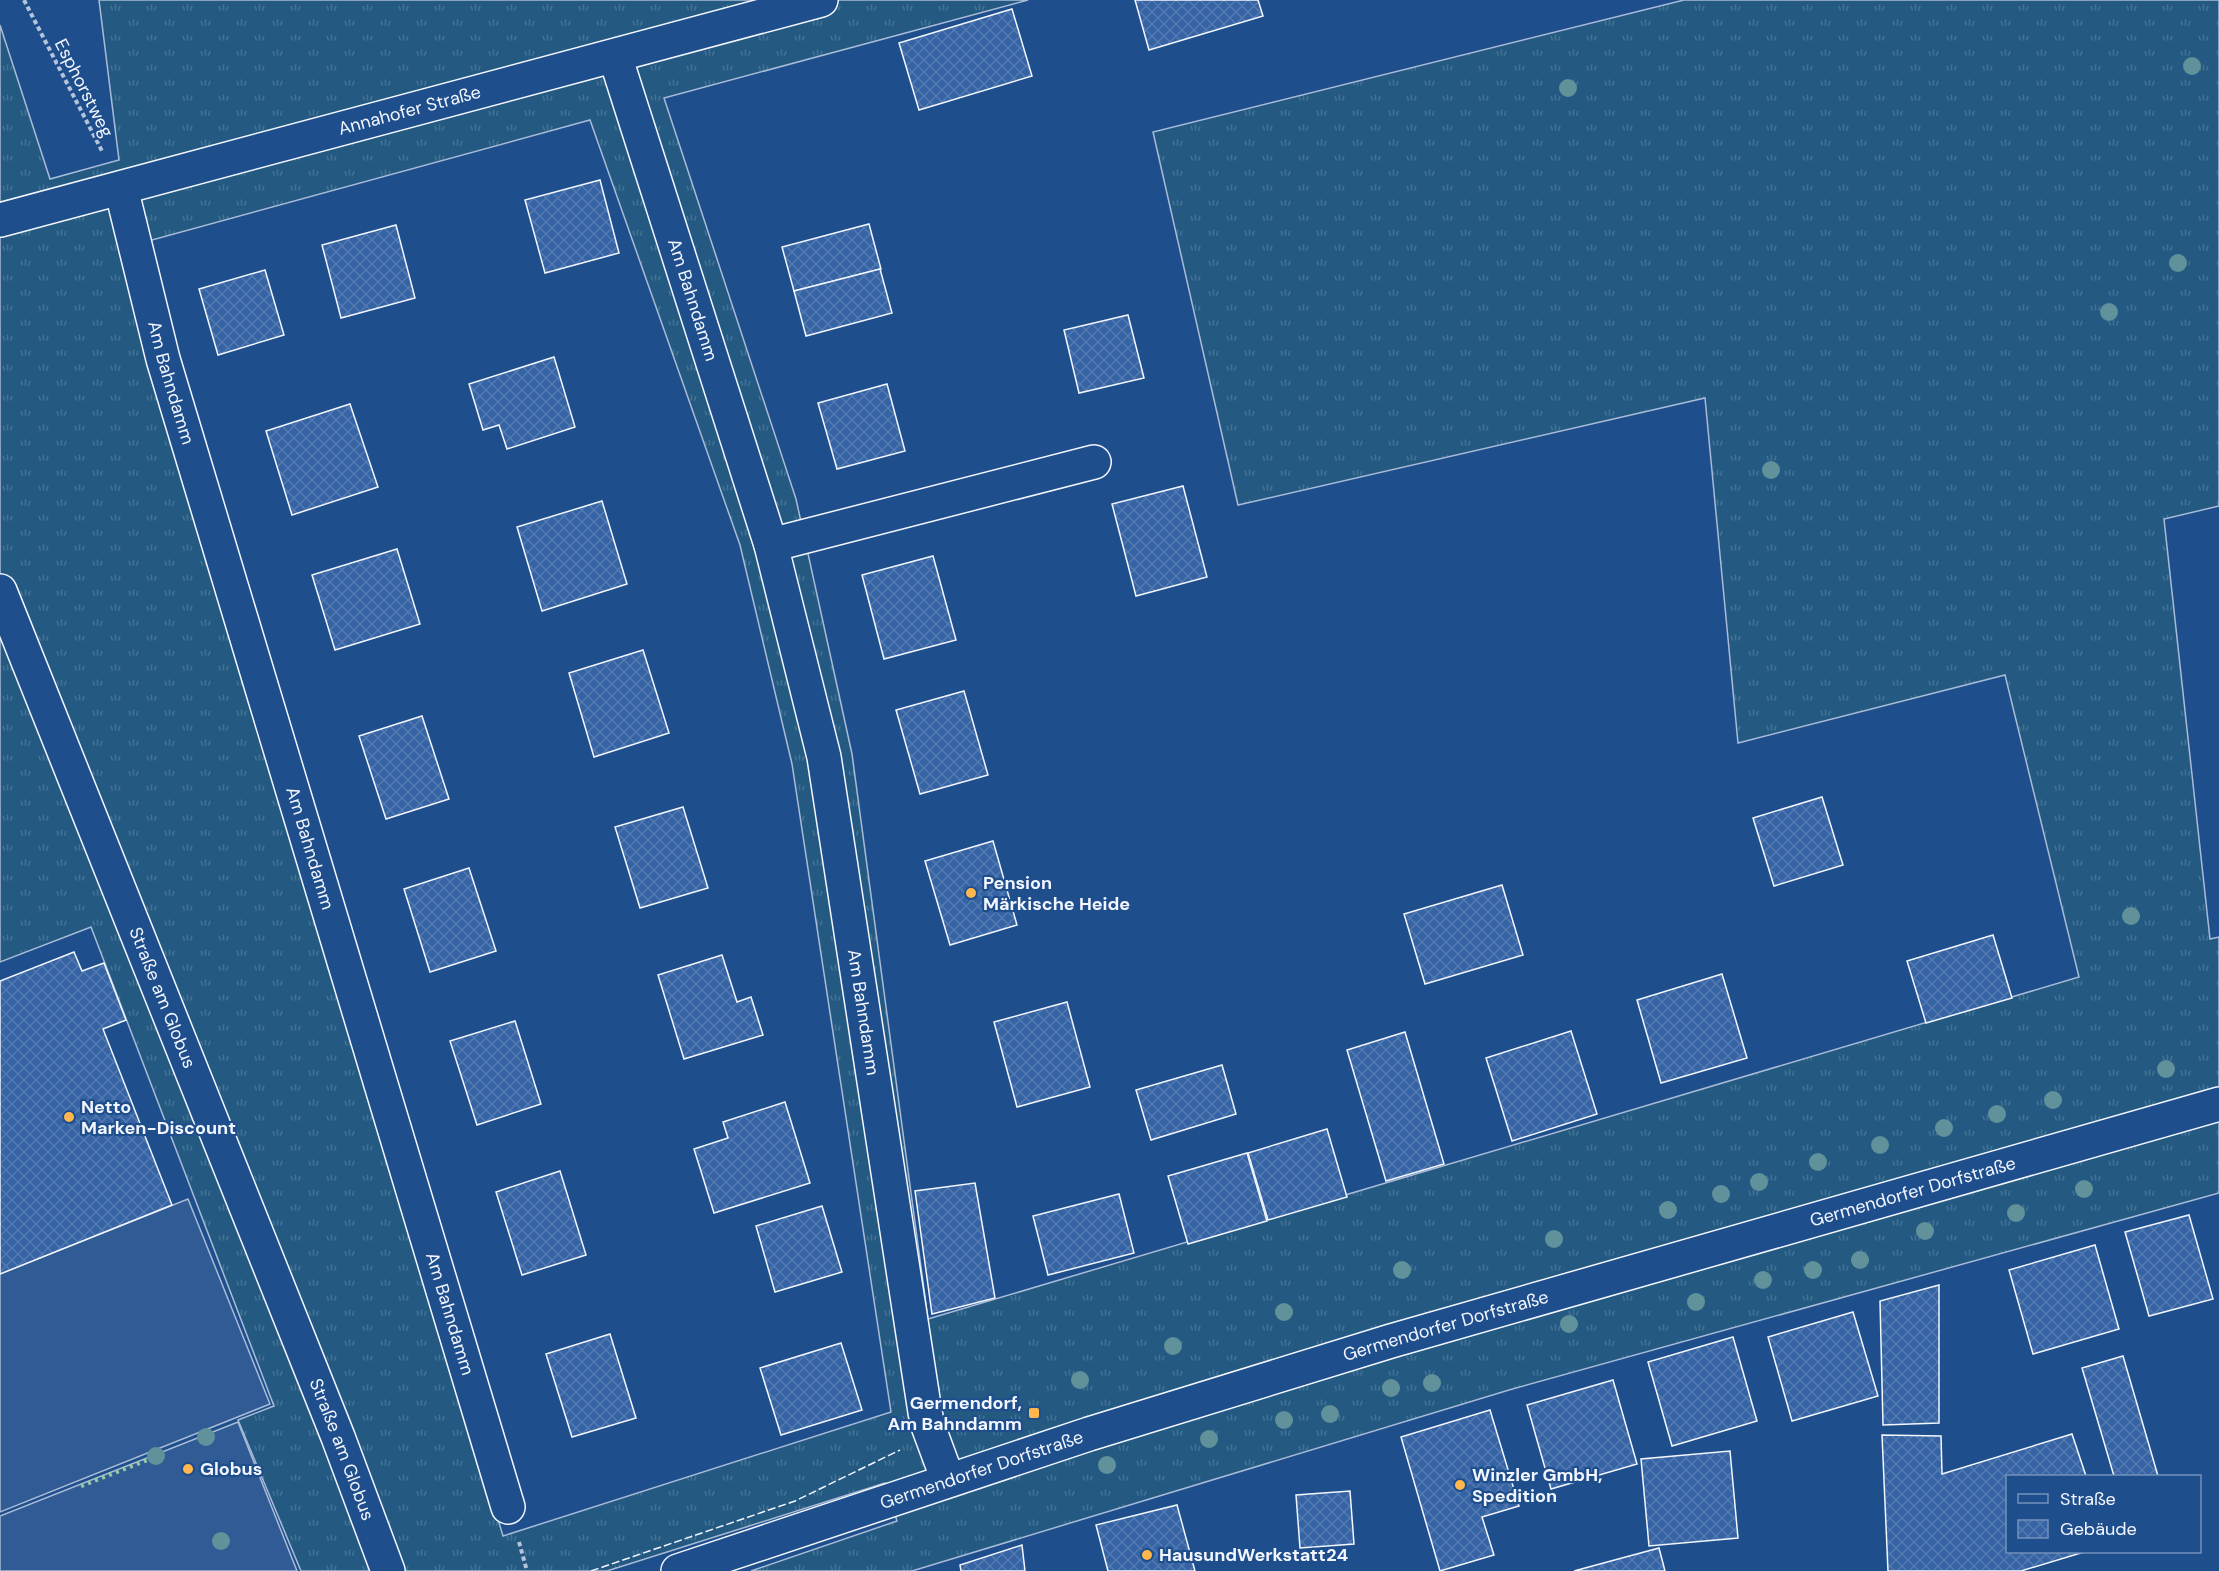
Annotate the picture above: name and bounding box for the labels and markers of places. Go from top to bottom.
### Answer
place label: Pension Märkische Heide [983,871,1130,916]
marker: Pension Märkische Heide [964,886,978,900]
place label: Netto Marken-Discount [81,1095,236,1140]
marker: Netto Marken-Discount [62,1110,76,1124]
place label: Germendorf, Am Bahndamm [888,1391,1022,1436]
marker: Germendorf, Am Bahndamm [1027,1406,1041,1420]
place label: Globus [200,1457,262,1481]
marker: Globus [181,1462,195,1476]
place label: Winzler GmbH, Spedition [1472,1463,1602,1508]
marker: Winzler GmbH, Spedition [1453,1478,1467,1492]
place label: HausundWerkstatt24 [1159,1543,1349,1567]
marker: HausundWerkstatt24 [1140,1548,1154,1562]

